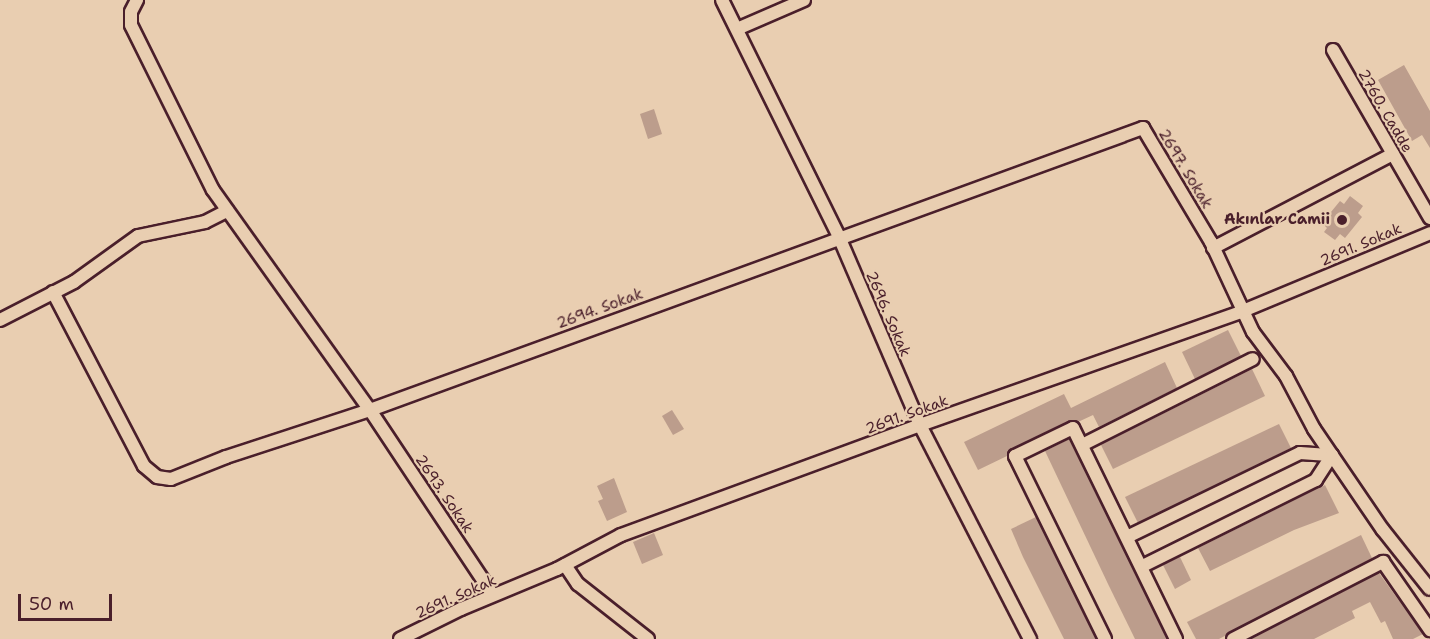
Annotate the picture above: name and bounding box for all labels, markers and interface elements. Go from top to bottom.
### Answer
street label: 2760. Cadde [1354,66,1416,156]
street label: 2697. Sokak [1154,126,1216,212]
place label: Akınlar Camii [1224,211,1330,229]
marker: Akınlar Camii [1335,213,1349,227]
street label: 2691. Sokak [1318,220,1404,270]
street label: 2696. Sokak [862,268,914,360]
street label: 2694. Sokak [554,285,646,333]
street label: 2691. Sokak [863,392,951,438]
street label: 2693. Sokak [411,451,477,537]
street label: 2691. Sokak [413,571,499,623]
scale bar [21,582,116,620]
text: 50 m [29,592,74,616]

